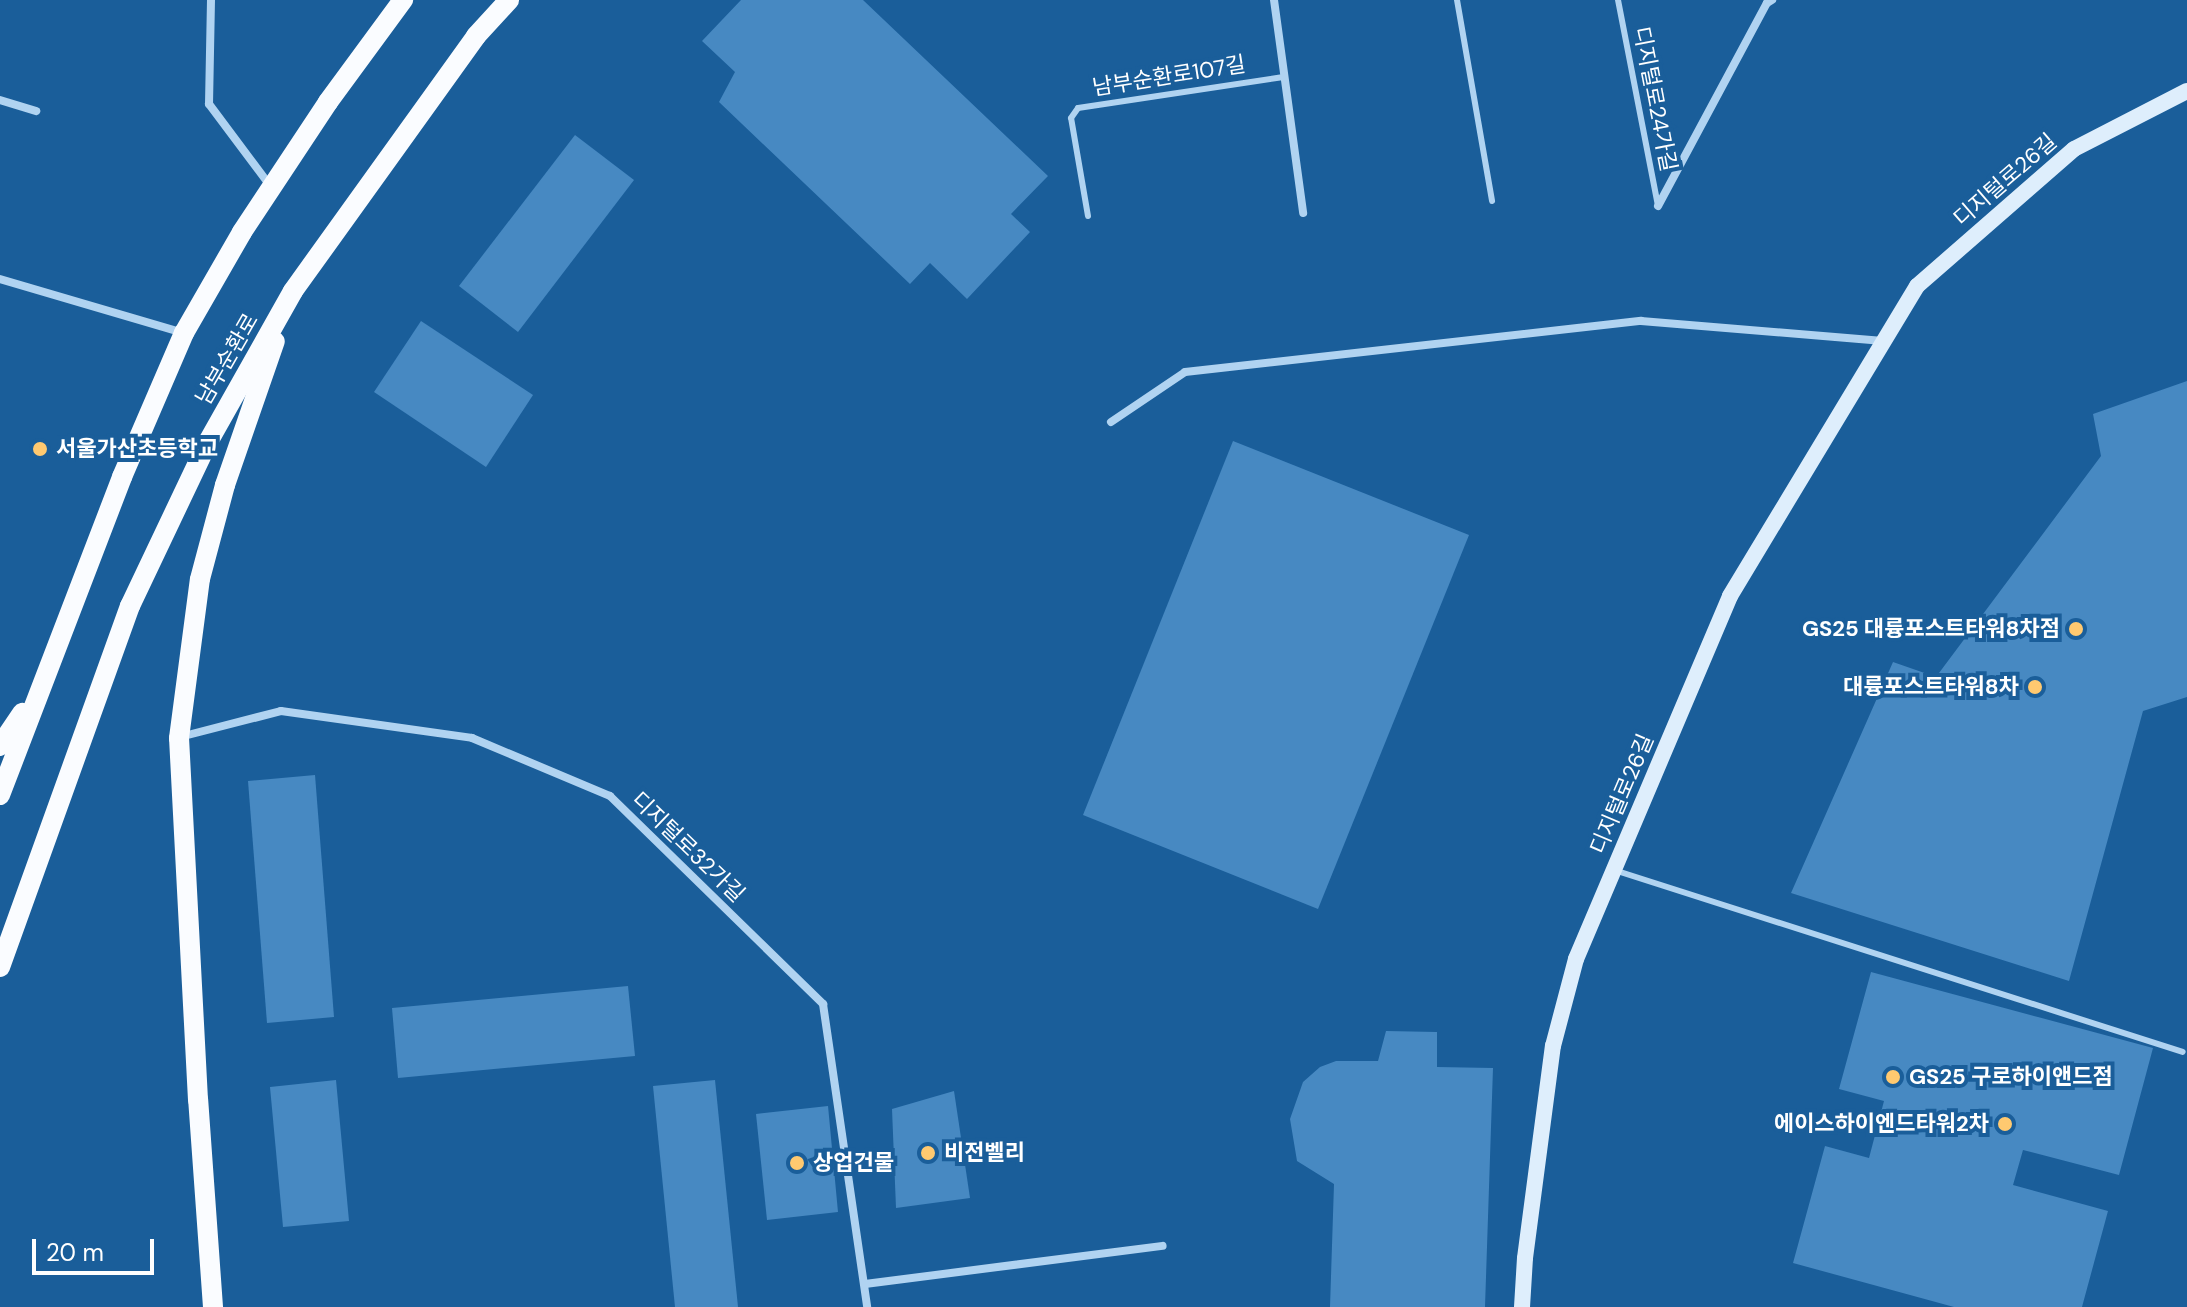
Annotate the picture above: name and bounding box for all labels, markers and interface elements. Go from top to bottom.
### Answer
street label: 디지털로24가길 [1628,24,1682,174]
street label: 남부순환로107길 [1090,51,1248,101]
street label: 디지털로26길 [1948,128,2062,232]
street label: 남부순환로 [190,309,264,409]
place label: 서울가산초등학교 [56,436,218,462]
marker: 서울가산초등학교 [31,440,49,458]
place label: GS25 대륭포스트타워8차점 [1802,616,2060,642]
marker: GS25 대륭포스트타워8차점 [2067,620,2085,638]
place label: 대륭포스트타워8차 [1843,674,2019,700]
marker: 대륭포스트타워8차 [2026,678,2044,696]
street label: 디지털로26길 [1585,730,1659,858]
street label: 디지털로32가길 [626,786,750,908]
place label: GS25 구로하이앤드점 [1909,1064,2113,1090]
marker: GS25 구로하이앤드점 [1884,1068,1902,1086]
place label: 에이스하이엔드타워2차 [1774,1111,1989,1137]
marker: 에이스하이엔드타워2차 [1996,1115,2014,1133]
place label: 비전벨리 [944,1140,1025,1166]
marker: 비전벨리 [919,1144,937,1162]
place label: 상업건물 [813,1150,894,1176]
marker: 상업건물 [788,1154,806,1172]
scale bar [36,1223,158,1273]
text: 20 m [46,1237,104,1268]

